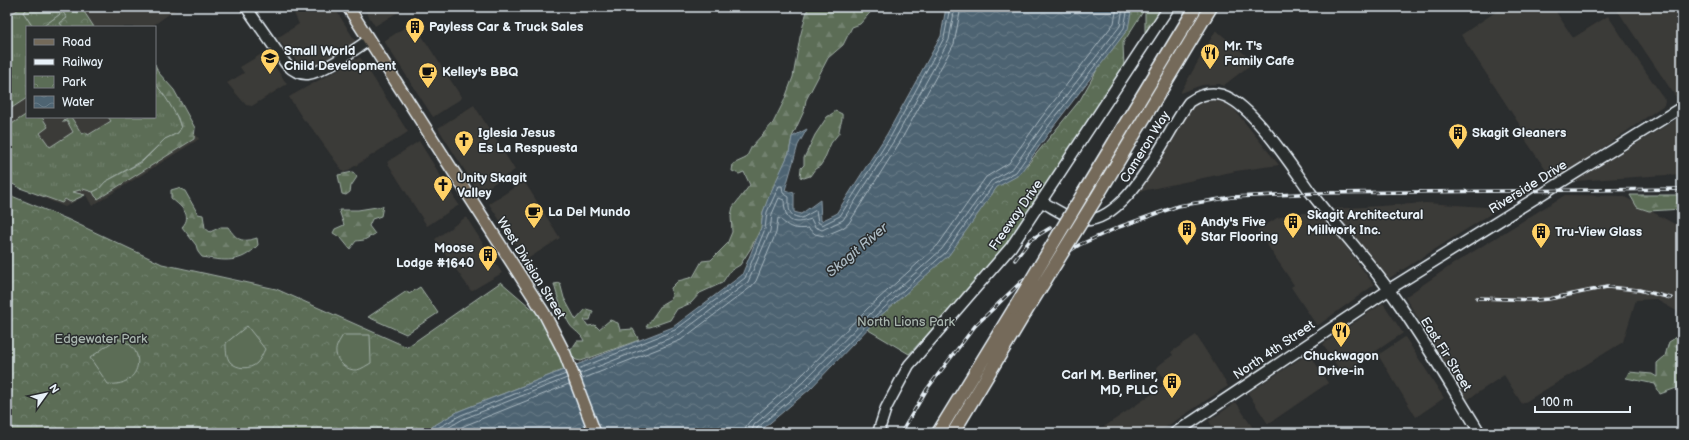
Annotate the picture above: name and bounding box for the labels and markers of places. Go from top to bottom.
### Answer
building icon: Payless Car & Truck Sales [404,16,426,44]
place label: Payless Car & Truck Sales [429,19,583,35]
place label: Mr. T's Family Cafe [1224,38,1295,69]
restaurant icon: Mr. T's Family Cafe [1199,42,1221,70]
place label: Small World Child Development [284,43,397,74]
school or university icon: Small World Child Development [259,47,281,75]
cafe icon: Kelley's BBQ [417,61,439,89]
place label: Kelley's BBQ [442,64,518,80]
building icon: Skagit Gleaners [1447,122,1469,150]
place label: Iglesia Jesus Es La Respuesta [478,125,578,156]
place label: Skagit Gleaners [1472,125,1566,141]
church icon: Iglesia Jesus Es La Respuesta [453,129,475,157]
place label: Unity Skagit Valley [457,170,528,201]
church icon: Unity Skagit Valley [432,174,454,202]
cafe icon: La Del Mundo [523,201,545,229]
place label: La Del Mundo [548,204,630,220]
place label: Skagit Architectural Millwork Inc. [1307,207,1423,238]
building icon: Skagit Architectural Millwork Inc. [1282,211,1304,239]
place label: Andy's Five Star Flooring [1200,214,1278,245]
building icon: Andy's Five Star Flooring [1176,218,1198,246]
building icon: Tru-View Glass [1530,221,1552,249]
place label: Tru-View Glass [1555,224,1642,240]
place label: Moose Lodge #1640 [396,240,475,271]
building icon: Moose Lodge #1640 [477,244,499,272]
restaurant icon: Chuckwagon Drive-in [1330,320,1352,348]
place label: Chuckwagon Drive-in [1303,348,1379,379]
place label: Carl M. Berliner, MD, PLLC [1062,367,1158,398]
building icon: Carl M. Berliner, MD, PLLC [1161,371,1183,399]

